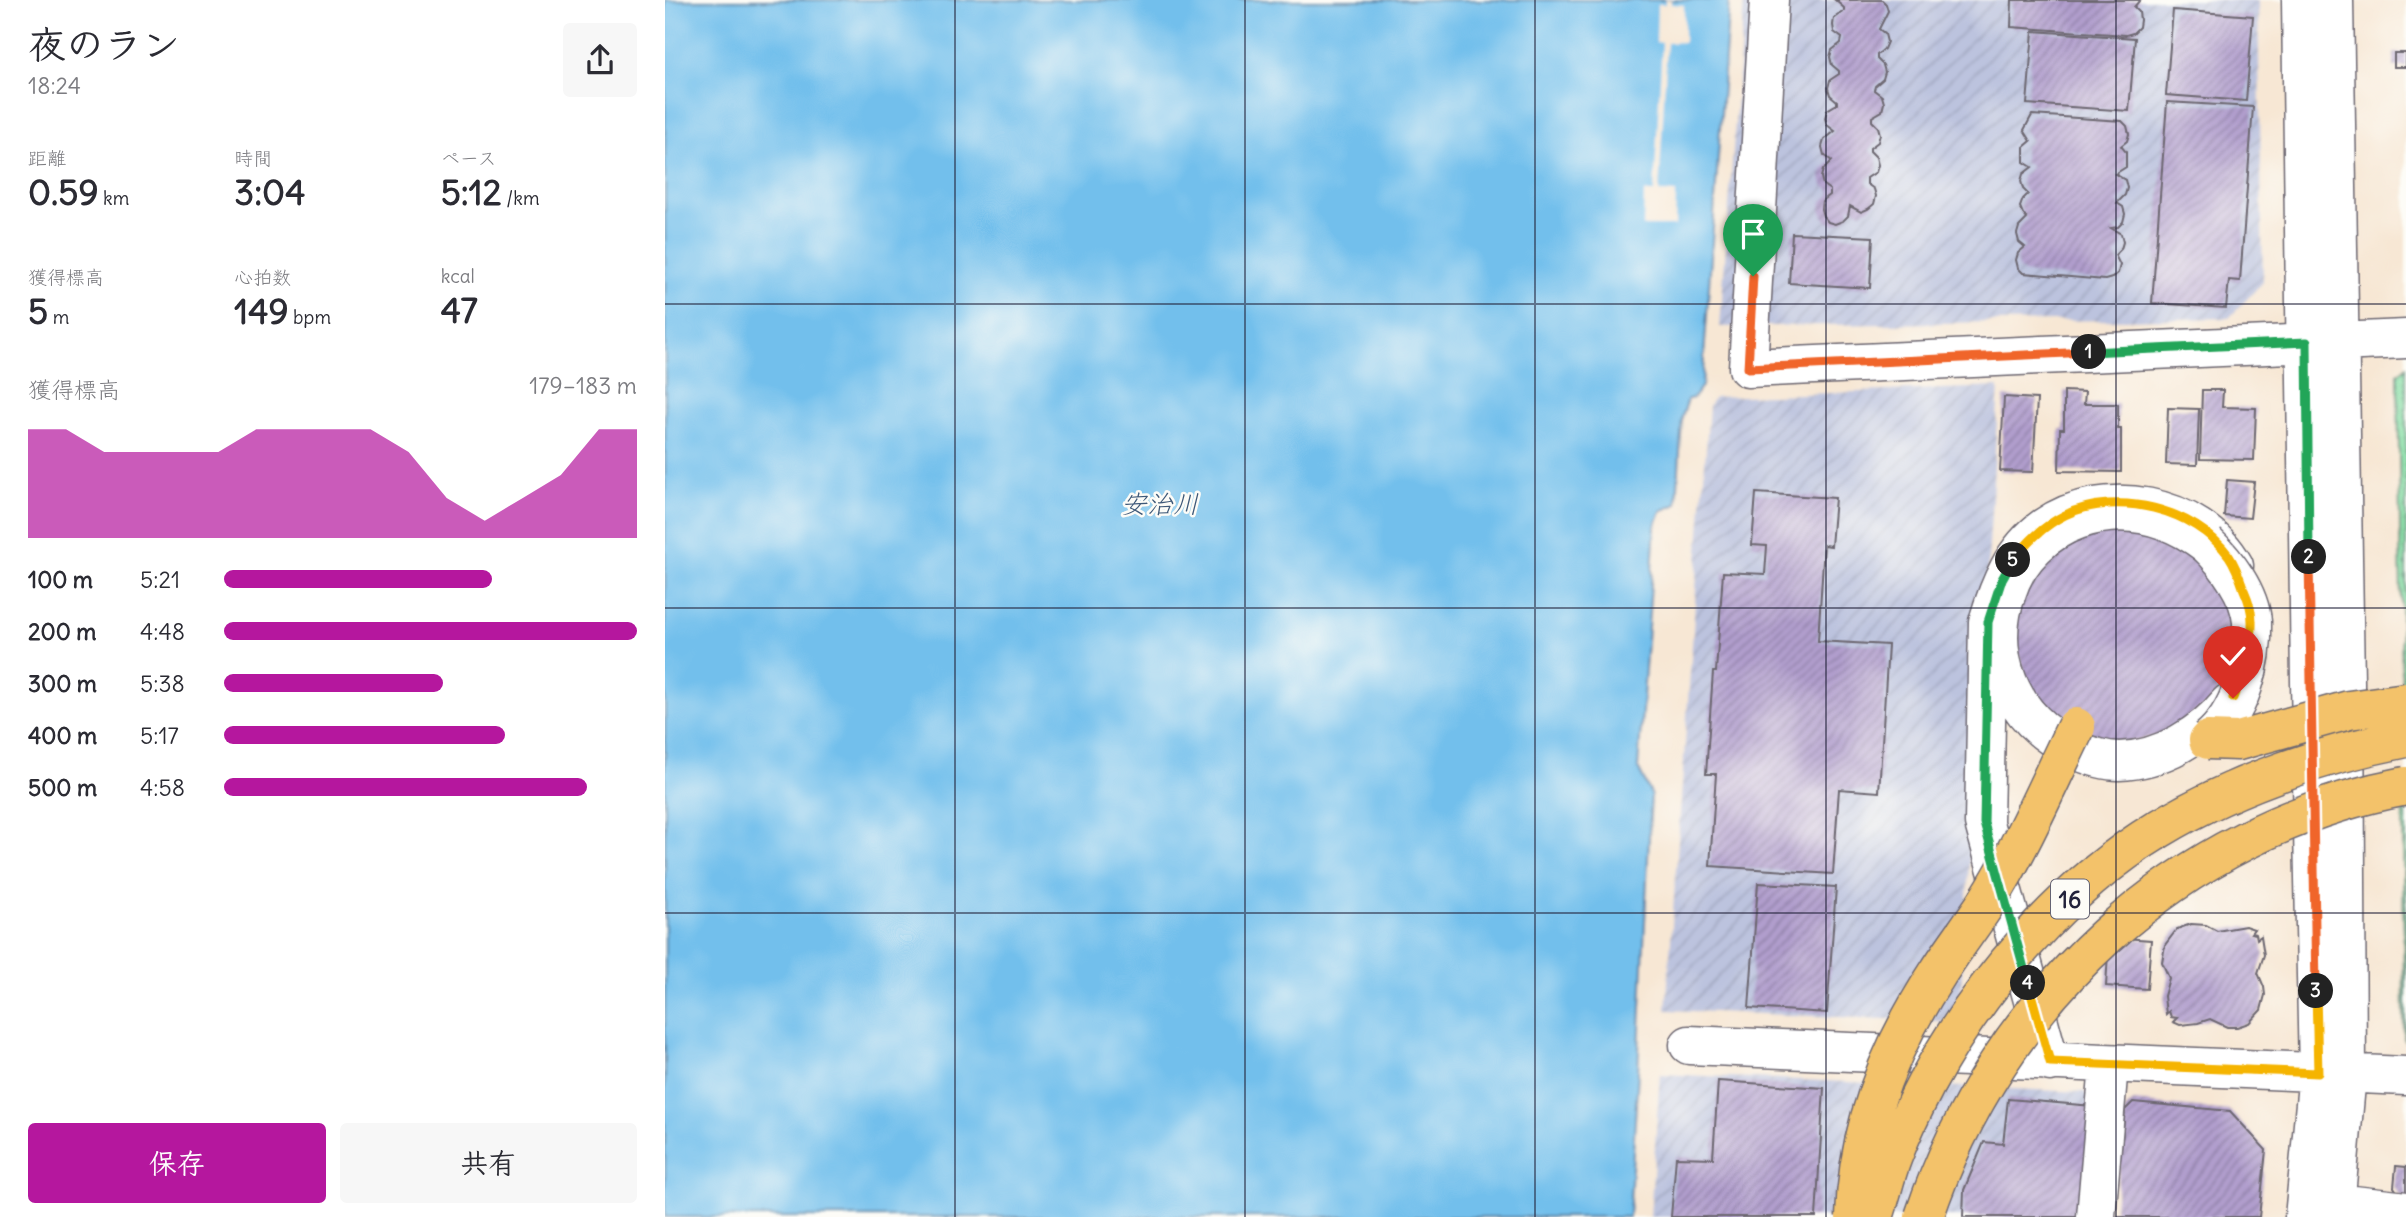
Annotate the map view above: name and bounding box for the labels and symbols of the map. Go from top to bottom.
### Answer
pin [1723,204,1783,276]
pin: 1 [2071,334,2107,370]
water label: 安治川 [1121,487,1199,520]
pin: 2 [2291,540,2327,574]
pin: 5 [1995,542,2031,578]
pin [2203,626,2263,698]
road number: 16 [2051,879,2089,918]
pin: 4 [2011,965,2045,1000]
pin: 3 [2299,974,2333,1009]

